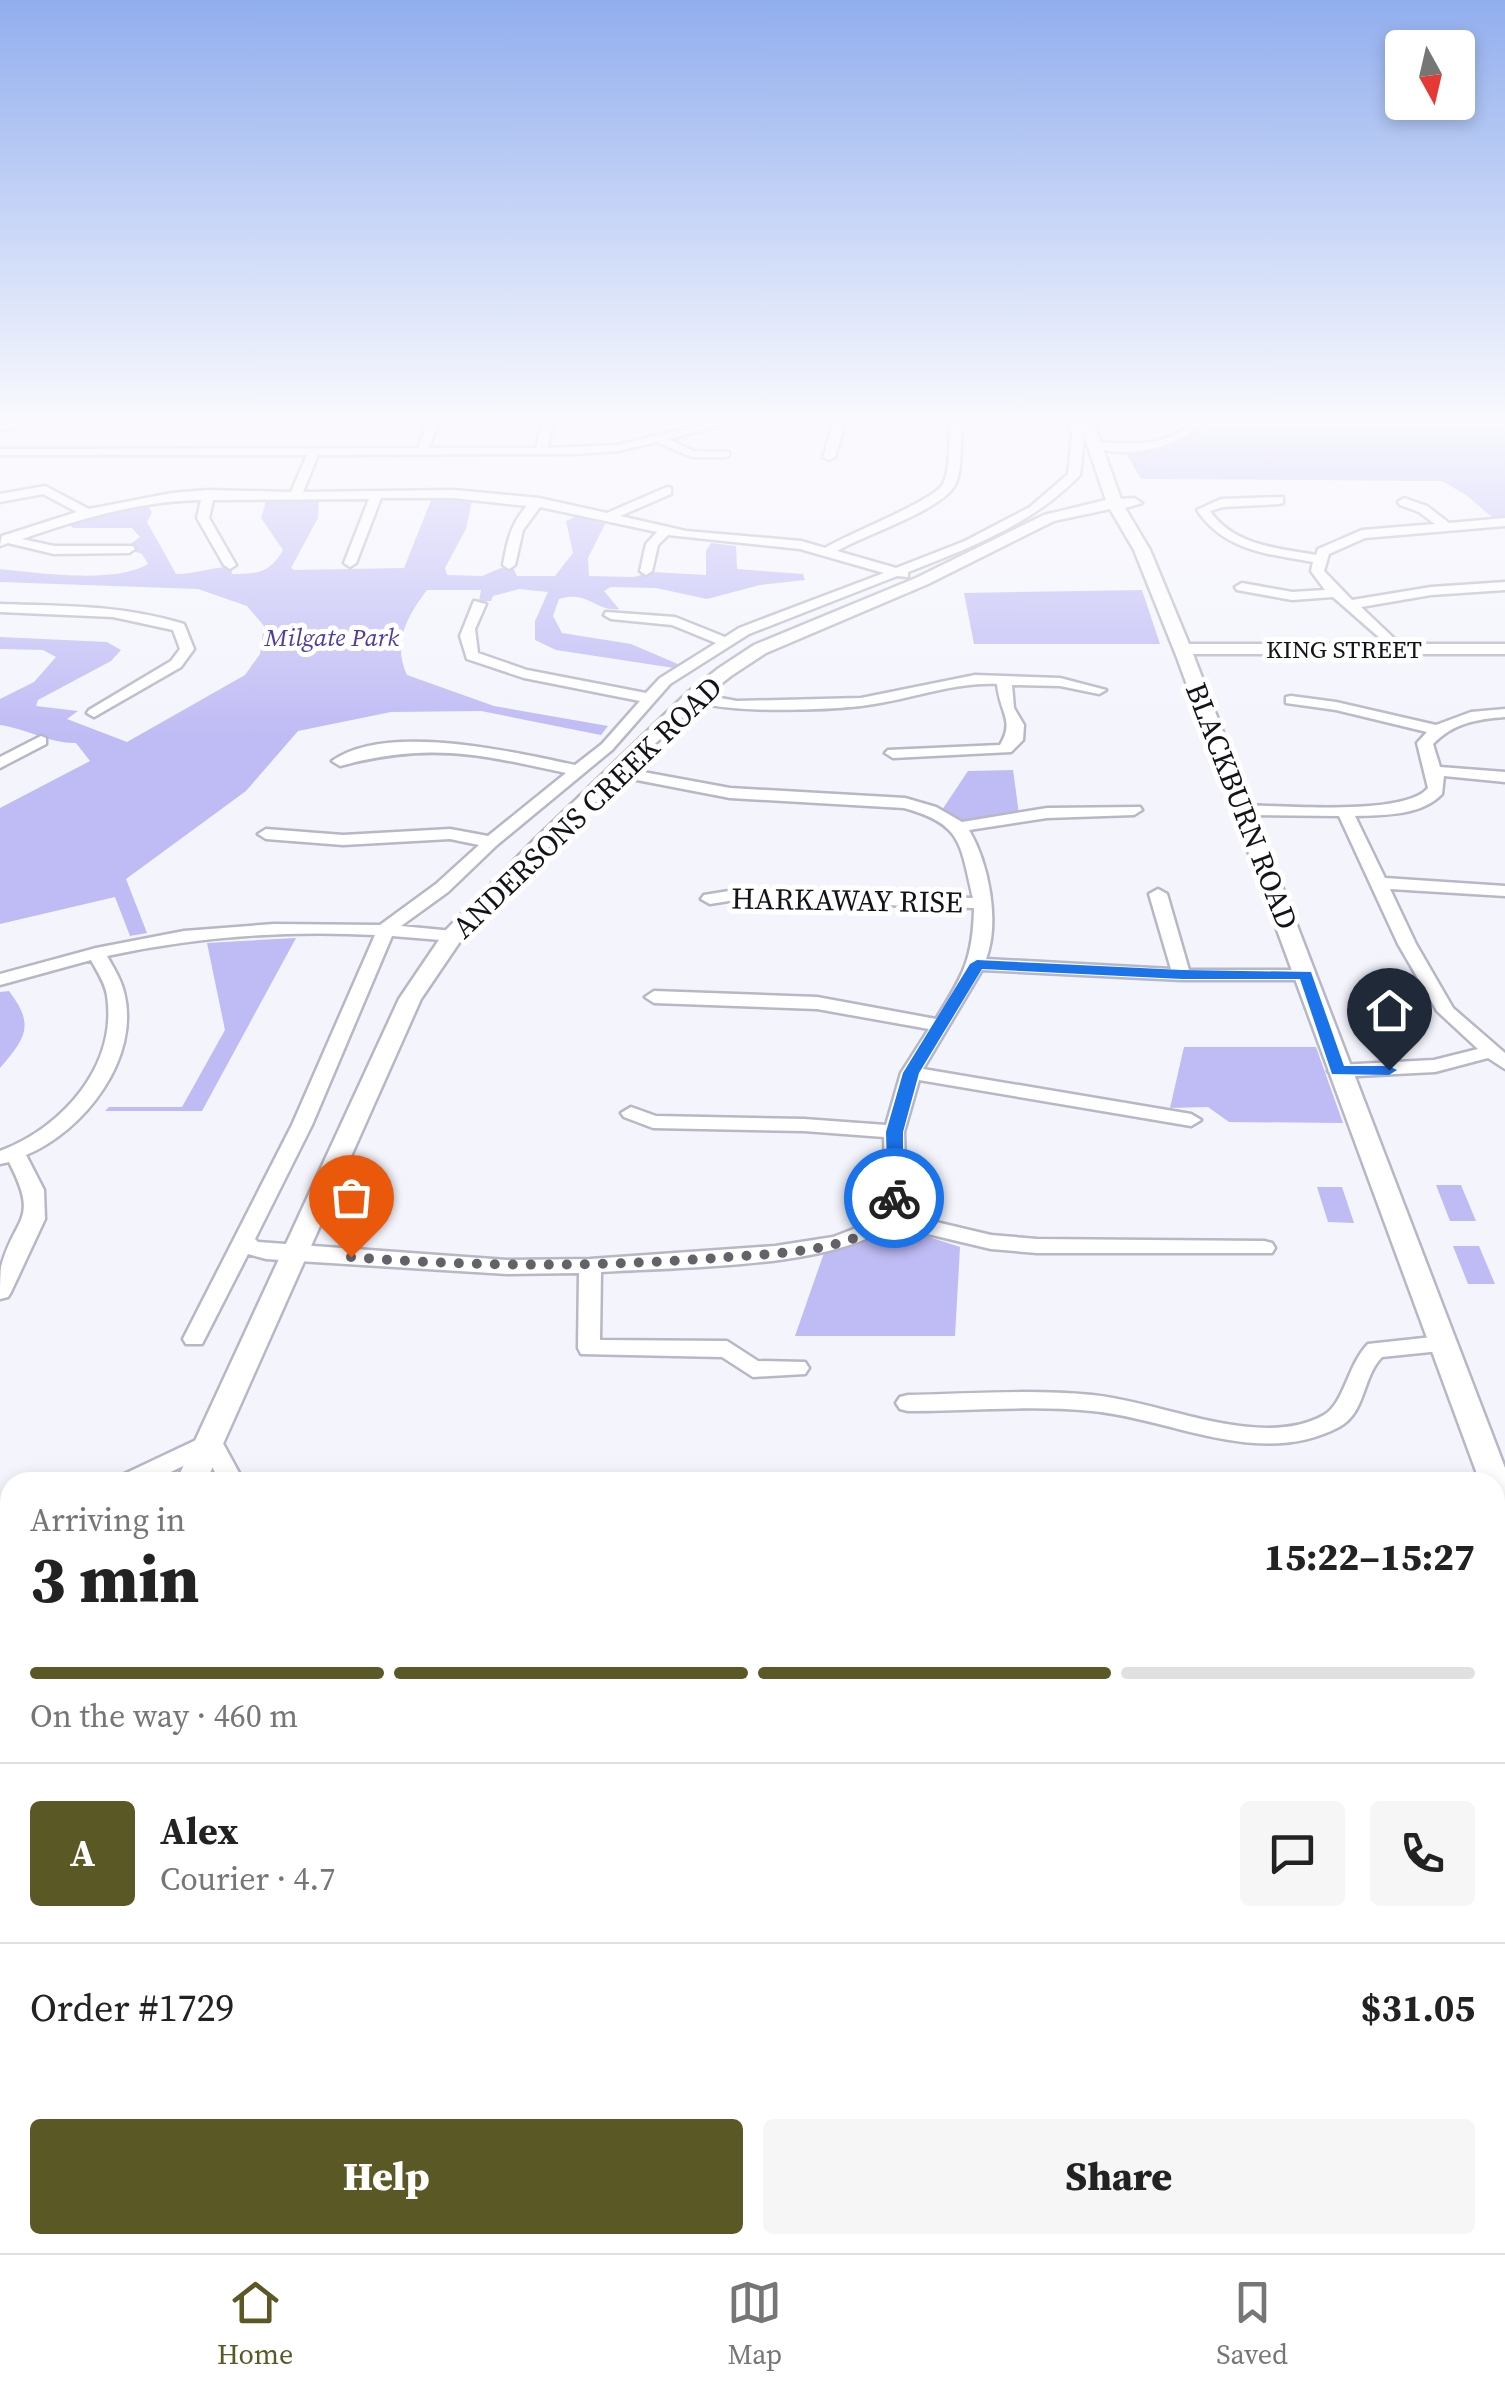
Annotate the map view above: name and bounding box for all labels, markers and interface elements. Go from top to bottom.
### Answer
north arrow [1385,30,1475,120]
map controls [1385,30,1475,120]
park label: Milgate Park [264,620,399,654]
street label: KING STREET [1266,632,1422,666]
street label: ANDERSONS CREEK ROAD [443,667,731,947]
street label: BLACKBURN ROAD [1176,677,1308,935]
street label: HARKAWAY RISE [731,877,963,923]
pin [1347,968,1432,1071]
icon: home [1362,983,1417,1038]
courier [844,1148,944,1248]
pin [309,1155,394,1258]
icon: bag [324,1170,379,1225]
icon: bike [867,1171,922,1226]
text: Arriving in [30,1498,185,1542]
text: 15:22–15:27 [1264,1531,1475,1583]
text: 3 min [30,1535,200,1624]
text: On the way · 460 m [30,1694,298,1738]
button: chat [1240,1801,1345,1906]
button: phone [1370,1801,1475,1906]
text: Alex [160,1805,238,1857]
text: A [70,1827,95,1879]
text: Courier · 4.7 [160,1857,335,1901]
text: Order #1729 [30,1982,234,2034]
text: $31.05 [1361,1982,1475,2034]
button: Help [30,2119,743,2234]
button: Share [763,2119,1475,2234]
tab: Home [217,2275,293,2373]
tab: Map [727,2275,782,2373]
tab: Saved [1216,2275,1288,2373]

